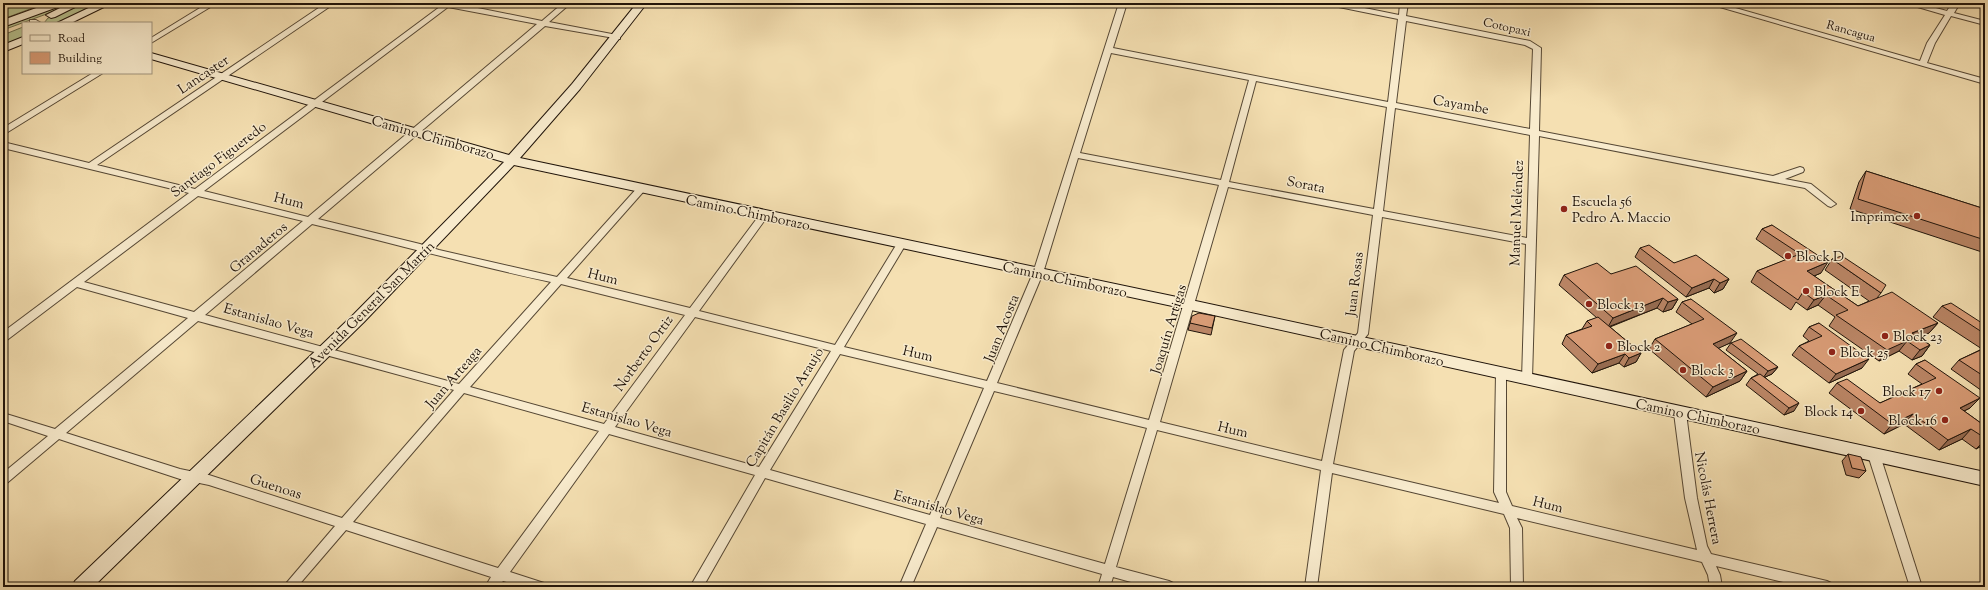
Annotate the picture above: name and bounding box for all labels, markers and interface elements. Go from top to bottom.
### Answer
street label: Cotopaxi [1481,14,1533,42]
street label: Rancagua [1824,16,1878,48]
legend [22,22,152,74]
text: Road [58,30,85,48]
text: Building [58,50,102,68]
street label: Lancaster [175,51,234,100]
street label: Cayambe [1431,91,1490,121]
street label: Camino Chimborazo [369,112,496,166]
street label: Santiago Figueredo [167,118,272,203]
street label: Manuel Meléndez [1506,160,1530,266]
street label: Sorata [1285,172,1327,200]
street label: Hum [271,189,306,215]
street label: Camino Chimborazo [683,191,812,237]
place label: Escuela 56 Pedro A. Maccio [1572,193,1671,229]
marker: Escuela 56 Pedro A. Maccio [1559,204,1569,214]
place label: Imprimex [1850,208,1909,228]
marker: Imprimex [1912,211,1922,221]
street label: Granaderos [226,218,293,279]
street label: Avenida General San Martín [304,237,440,373]
place label: Block D [1796,248,1844,268]
street label: Juan Rosas [1342,251,1370,319]
marker: Block D [1783,251,1793,261]
street label: Camino Chimborazo [1000,258,1129,304]
street label: Hum [585,265,620,291]
street label: Joaquín Artigas [1146,282,1193,378]
place label: Block E [1814,283,1860,303]
marker: Block E [1801,286,1811,296]
street label: Juan Acosta [980,291,1026,366]
place label: Block 13 [1597,296,1645,316]
street label: Estanislao Vega [221,299,317,345]
marker: Block 13 [1584,299,1594,309]
street label: Norberto Ortiz [610,312,679,396]
street label: Camino Chimborazo [1318,325,1446,373]
place label: Block 23 [1893,328,1943,348]
marker: Block 23 [1880,331,1890,341]
place label: Block 2 [1617,338,1661,358]
marker: Block 2 [1604,341,1614,351]
street label: Juan Arteaga [421,342,488,415]
street label: Hum [900,342,935,368]
street label: Capitán Basilio Araujo [742,344,830,472]
place label: Block 25 [1840,344,1889,364]
marker: Block 25 [1827,347,1837,357]
place label: Block 3 [1691,362,1734,382]
marker: Block 3 [1678,365,1688,375]
place label: Block 17 [1882,383,1931,403]
marker: Block 17 [1934,386,1944,396]
street label: Camino Chimborazo [1633,395,1762,441]
street label: Estanislao Vega [579,398,675,444]
place label: Block 14 [1804,403,1853,423]
marker: Block 14 [1856,406,1866,416]
place label: Block 16 [1888,412,1937,432]
marker: Block 16 [1940,415,1950,425]
street label: Hum [1215,418,1250,444]
street label: Nicolás Herrera [1688,450,1726,547]
street label: Guenoas [247,470,304,506]
street label: Estanislao Vega [891,486,987,532]
street label: Hum [1530,493,1565,519]

